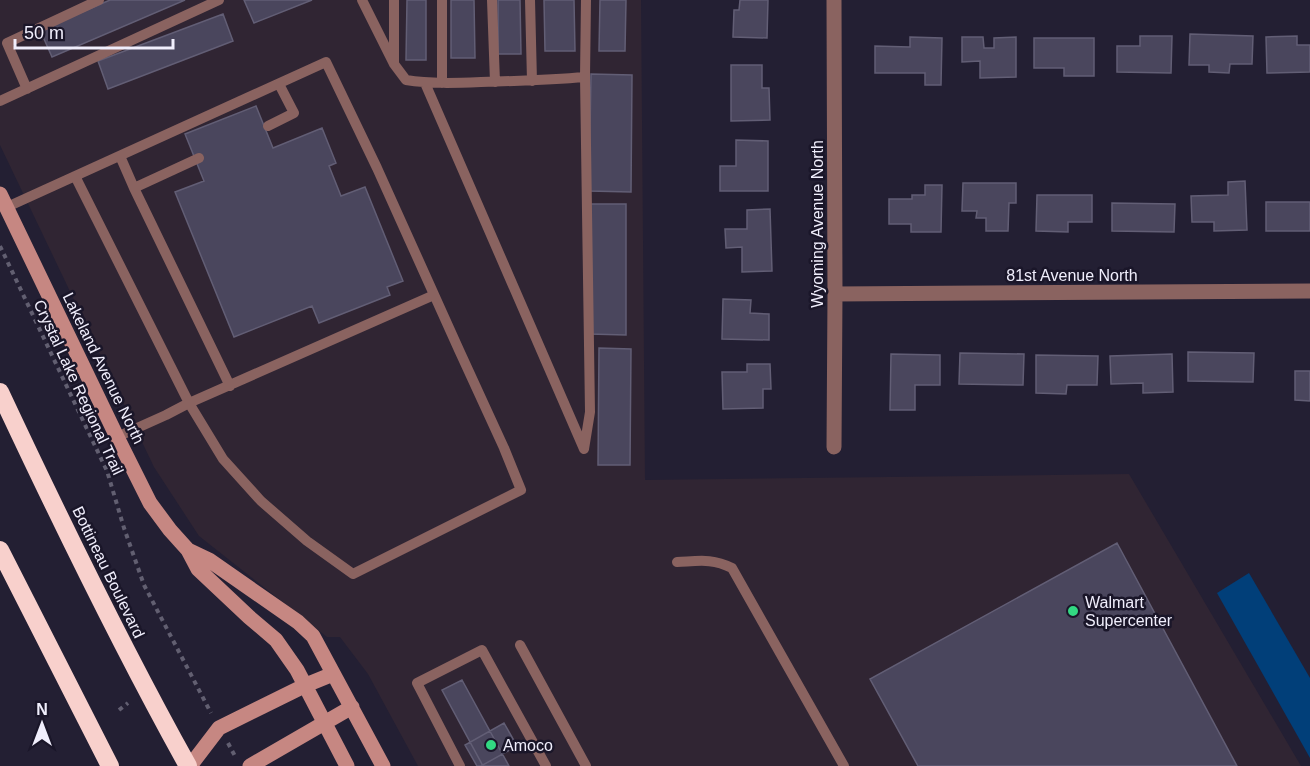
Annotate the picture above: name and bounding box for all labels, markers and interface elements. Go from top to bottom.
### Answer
scale bar [15,12,172,50]
text: 50 m [24,23,64,43]
street label: Wyoming Avenue North [809,140,826,308]
street label: 81st Avenue North [1006,267,1138,284]
street label: Lakeland Avenue North [60,290,148,447]
street label: Crystal Lake Regional Trail [30,297,127,477]
street label: Bottineau Boulevard [69,504,148,641]
place label: Walmart Supercenter [1085,594,1173,629]
marker: Walmart Supercenter [1066,604,1080,618]
north arrow [12,694,72,754]
text: N [36,701,48,718]
place label: Amoco [503,737,553,754]
marker: Amoco [484,738,498,752]

